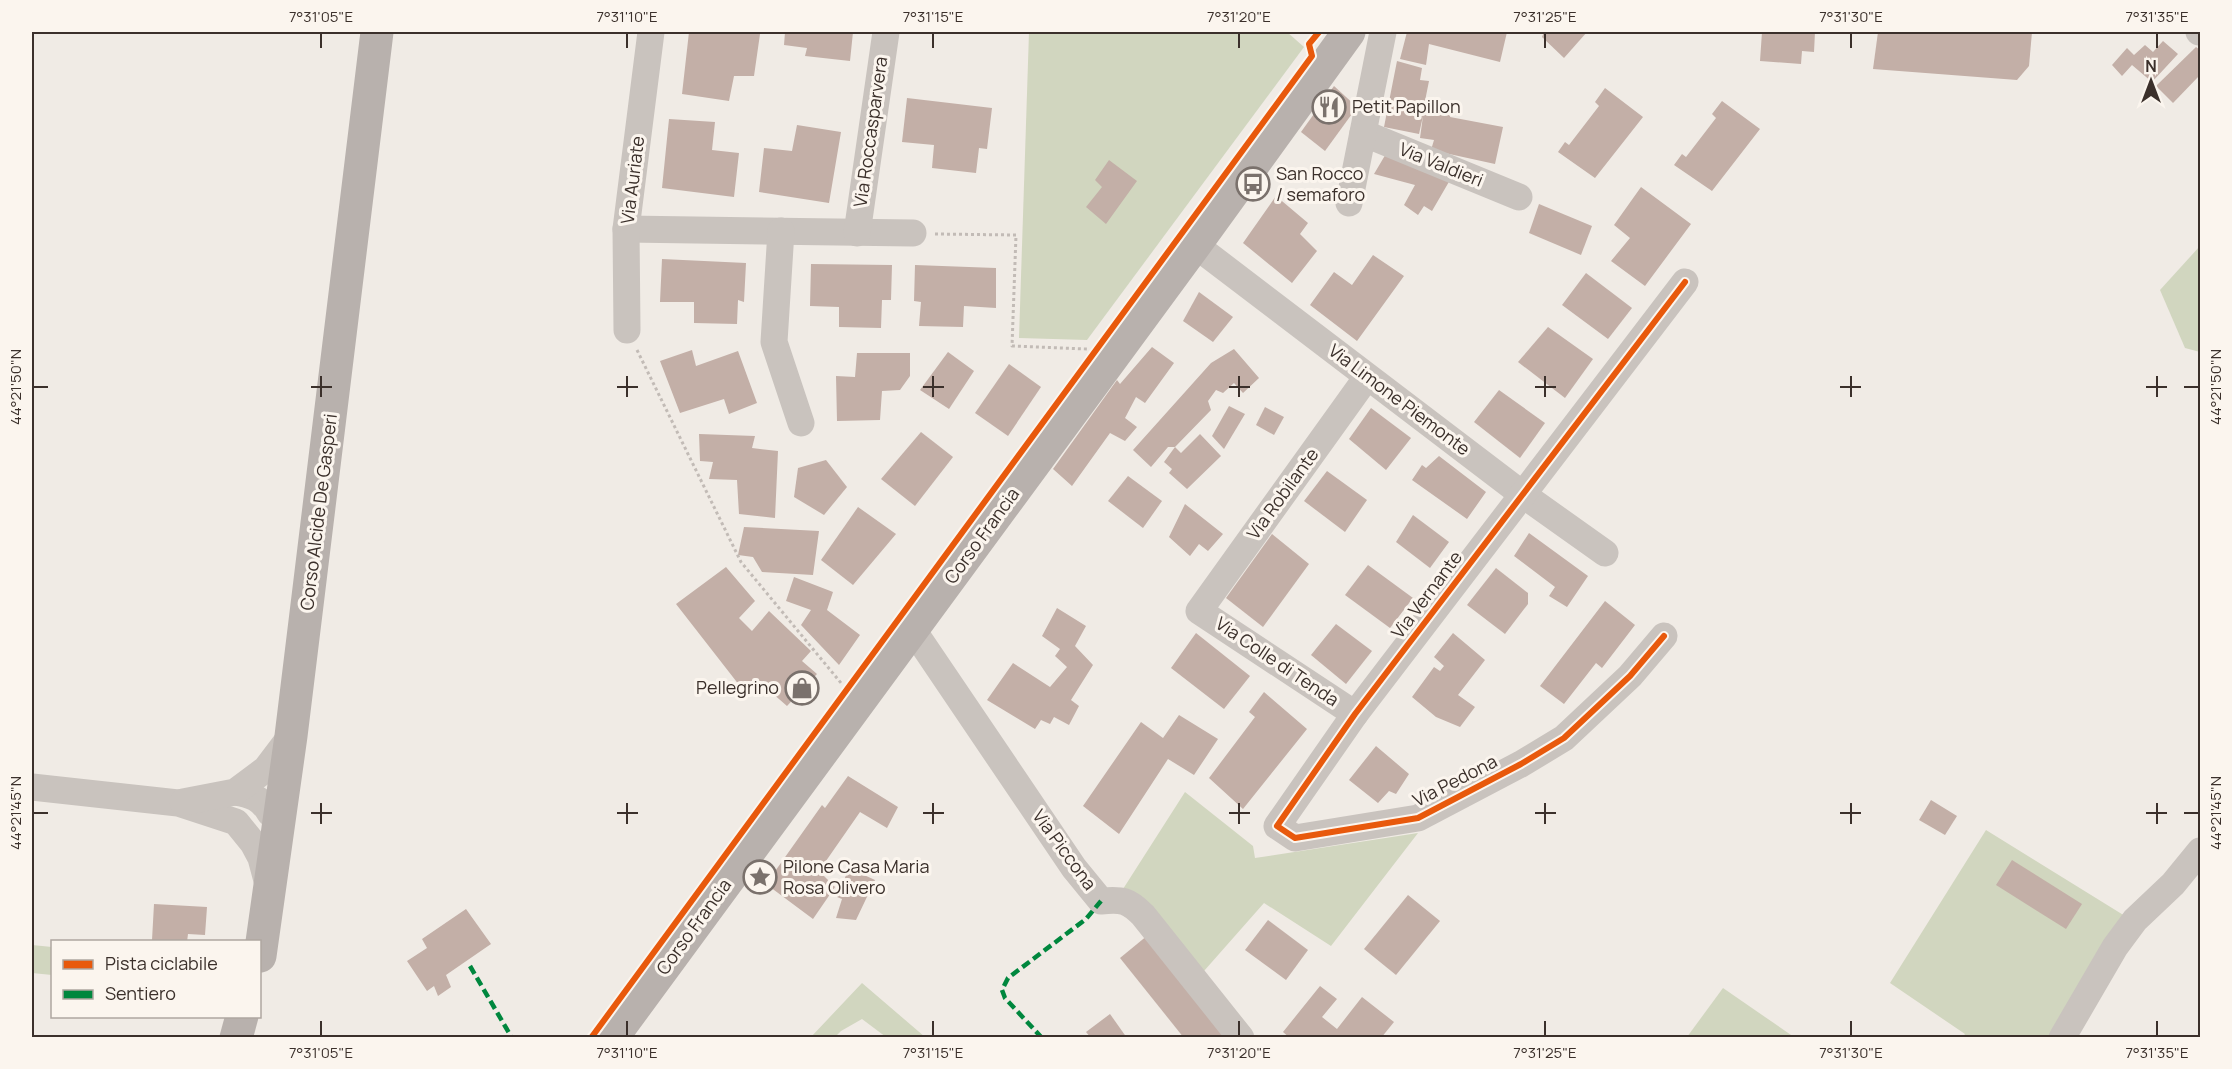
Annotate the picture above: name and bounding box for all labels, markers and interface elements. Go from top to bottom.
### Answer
text: 7°31'05"E [289,6,353,27]
text: 7°31'10"E [596,6,658,27]
text: 7°31'15"E [903,6,963,27]
text: 7°31'20"E [1207,6,1271,27]
text: 7°31'25"E [1513,6,1577,27]
text: 7°31'30"E [1819,6,1883,27]
text: 7°31'35"E [2125,6,2189,27]
north arrow [2121,51,2181,111]
street label: Via Roccasparvera [848,55,892,209]
text: N [2145,55,2157,77]
restaurant icon: Petit Papillon [1311,89,1347,125]
place label: Petit Papillon [1352,94,1461,118]
street label: Via Auriate [615,135,649,225]
street label: Via Valdieri [1396,136,1487,192]
place label: San Rocco / semaforo [1276,161,1365,206]
bus stop icon: San Rocco / semaforo [1235,166,1271,202]
street label: Via Limone Piemonte [1324,338,1475,460]
text: 44°21'50"N [5,349,26,425]
text: 44°21'50"N [2205,349,2226,425]
street label: Corso Alcide De Gasperi [294,412,342,612]
street label: Via Robilante [1241,443,1323,544]
street label: Corso Francia [938,483,1024,588]
street label: Via Vernante [1385,546,1467,643]
street label: Via Colle di Tenda [1211,611,1344,711]
shop icon: Pellegrino [784,670,820,706]
place label: Pellegrino [696,675,779,699]
street label: Via Pedona [1408,749,1501,812]
text: 44°21'45"N [5,776,26,850]
text: 44°21'45"N [2205,776,2226,850]
street label: Via Piccona [1027,804,1102,895]
place label: Pilone Casa Maria Rosa Olivero [783,854,929,899]
place icon: Pilone Casa Maria Rosa Olivero [742,859,778,895]
street label: Corso Francia [650,874,736,979]
legend [51,940,261,1018]
text: Pista ciclabile [105,951,218,975]
text: Sentiero [105,981,176,1005]
text: 7°31'05"E [289,1042,353,1063]
text: 7°31'10"E [596,1042,658,1063]
text: 7°31'15"E [903,1042,963,1063]
text: 7°31'20"E [1207,1042,1271,1063]
text: 7°31'25"E [1513,1042,1577,1063]
text: 7°31'30"E [1819,1042,1883,1063]
text: 7°31'35"E [2125,1042,2189,1063]

